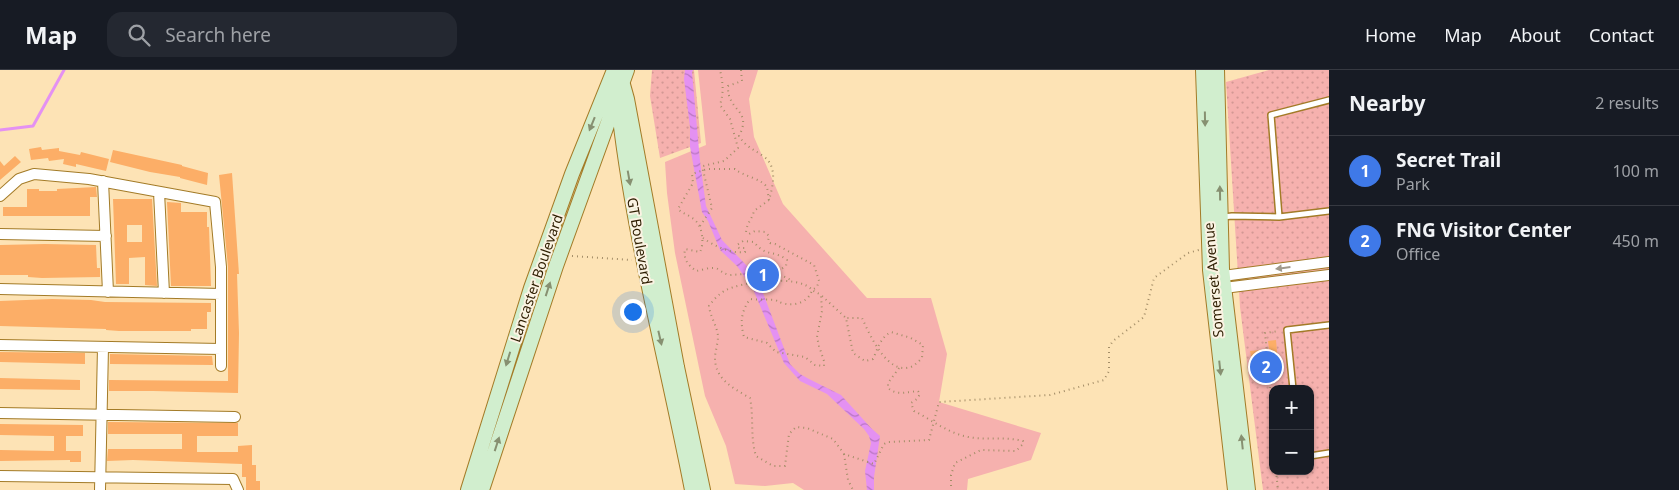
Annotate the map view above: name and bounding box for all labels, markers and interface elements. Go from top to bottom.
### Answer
search box [107,12,457,57]
text: Map [25,18,77,51]
icon: search [125,21,153,49]
text: Search here [165,22,271,48]
text: Home [1365,23,1416,47]
text: Map [1444,23,1482,47]
text: About [1510,23,1561,47]
text: Contact [1589,23,1654,47]
text: Nearby [1349,89,1425,117]
text: 2 results [1595,92,1659,114]
one-way arrow [1201,111,1209,127]
one-way arrow [588,117,596,131]
text: Secret Trail [1396,147,1501,173]
text: 1 [1360,160,1370,182]
text: 100 m [1612,160,1659,182]
one-way arrow [625,170,633,186]
text: Park [1396,173,1430,195]
one-way arrow [1216,185,1224,201]
street label: GT Boulevard [623,196,657,286]
street label: Lancaster Boulevard [505,212,567,344]
text: FNG Visitor Center [1396,217,1571,243]
street label: Somerset Avenue [1198,222,1227,338]
text: 2 [1360,230,1370,252]
text: 450 m [1612,230,1659,252]
text: Office [1396,243,1440,265]
pin: 1 [747,256,779,294]
one-way arrow [1274,264,1290,272]
one-way arrow [545,282,552,297]
your location [620,299,646,325]
one-way arrow [656,330,664,345]
pin: 2 [1250,348,1282,386]
one-way arrow [504,352,512,367]
one-way arrow [1216,360,1224,376]
map controls [1269,385,1314,475]
button: + [1269,385,1314,430]
button: − [1269,430,1314,475]
one-way arrow [1238,433,1246,449]
one-way arrow [494,436,501,451]

